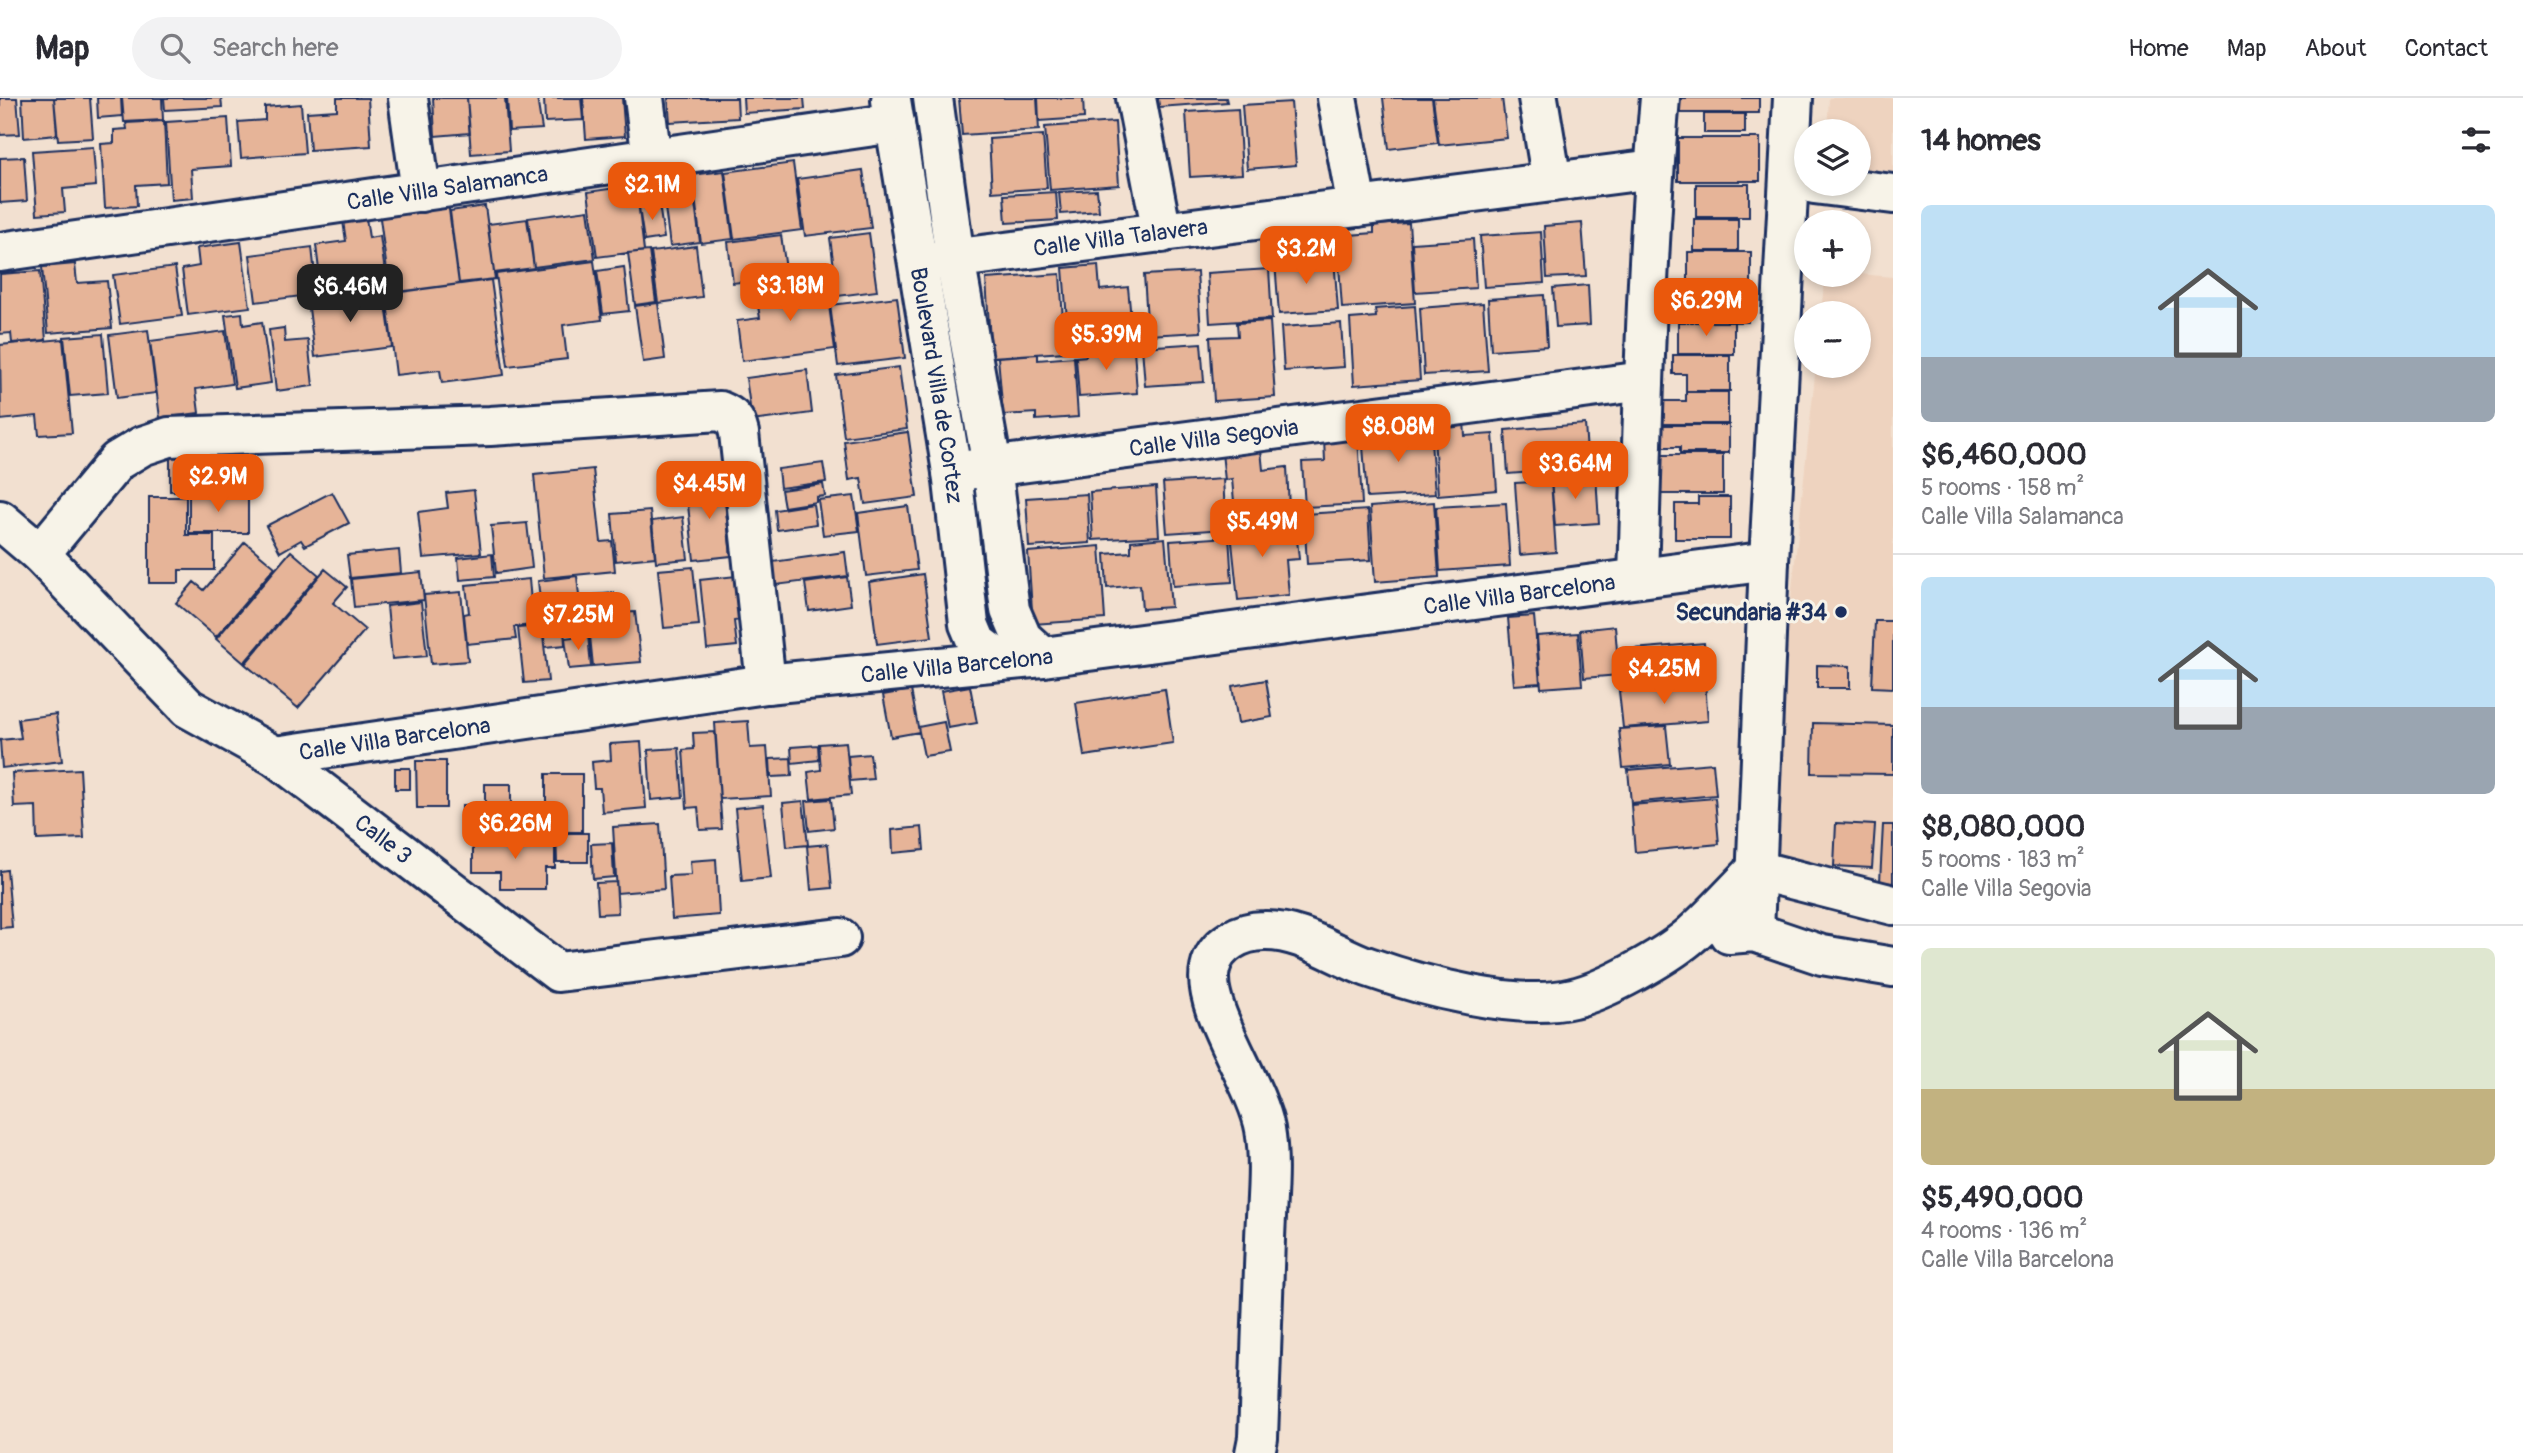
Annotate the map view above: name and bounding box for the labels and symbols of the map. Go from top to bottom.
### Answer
street label: Calle Villa Salamanca [345,159,550,216]
pin: $2.1M [603,162,701,222]
street label: Calle Villa Talavera [1031,212,1209,263]
pin: $3.2M [1257,226,1355,286]
pin: $6.46M [293,264,407,324]
pin: $3.18M [733,264,847,323]
street label: Boulevard Villa de Cortez [904,265,970,505]
pin: $6.29M [1649,278,1763,338]
pin: $5.39M [1049,313,1163,372]
pin: $8.08M [1341,404,1455,464]
street label: Calle Villa Segovia [1127,412,1300,463]
pin: $3.64M [1518,442,1632,501]
pin: $2.9M [169,454,267,514]
pin: $4.45M [652,462,766,521]
pin: $5.49M [1205,500,1319,559]
street label: Calle Villa Barcelona [1422,567,1617,621]
pin: $7.25M [521,592,635,652]
place label: Secundaria #34 [1675,598,1828,627]
marker: Secundaria #34 [1833,604,1849,620]
street label: Calle Villa Barcelona [859,641,1055,689]
pin: $4.25M [1607,646,1721,706]
street label: Calle Villa Barcelona [297,710,492,767]
pin: $6.26M [458,802,572,861]
street label: Calle 3 [349,808,418,870]

